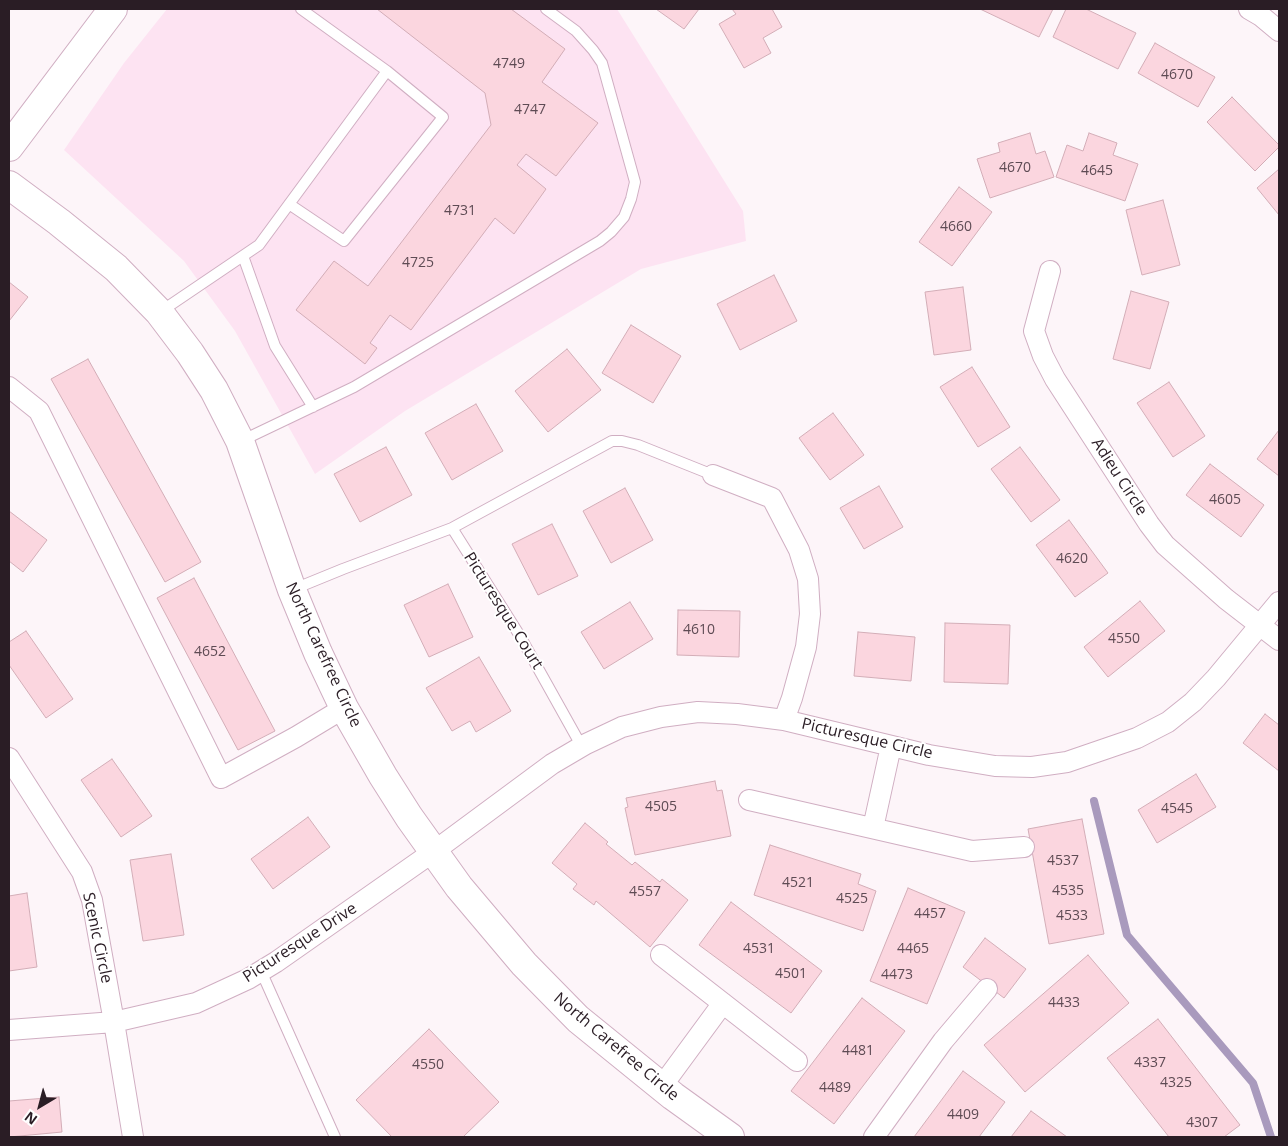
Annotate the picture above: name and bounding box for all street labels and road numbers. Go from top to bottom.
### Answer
street label: Adieu Circle [1087,435,1151,519]
street label: Picturesque Court [459,549,547,673]
street label: North Carefree Circle [281,579,365,731]
street label: Picturesque Circle [800,715,934,763]
street label: Scenic Circle [78,891,116,985]
street label: Picturesque Drive [239,899,361,987]
street label: North Carefree Circle [549,989,683,1105]

